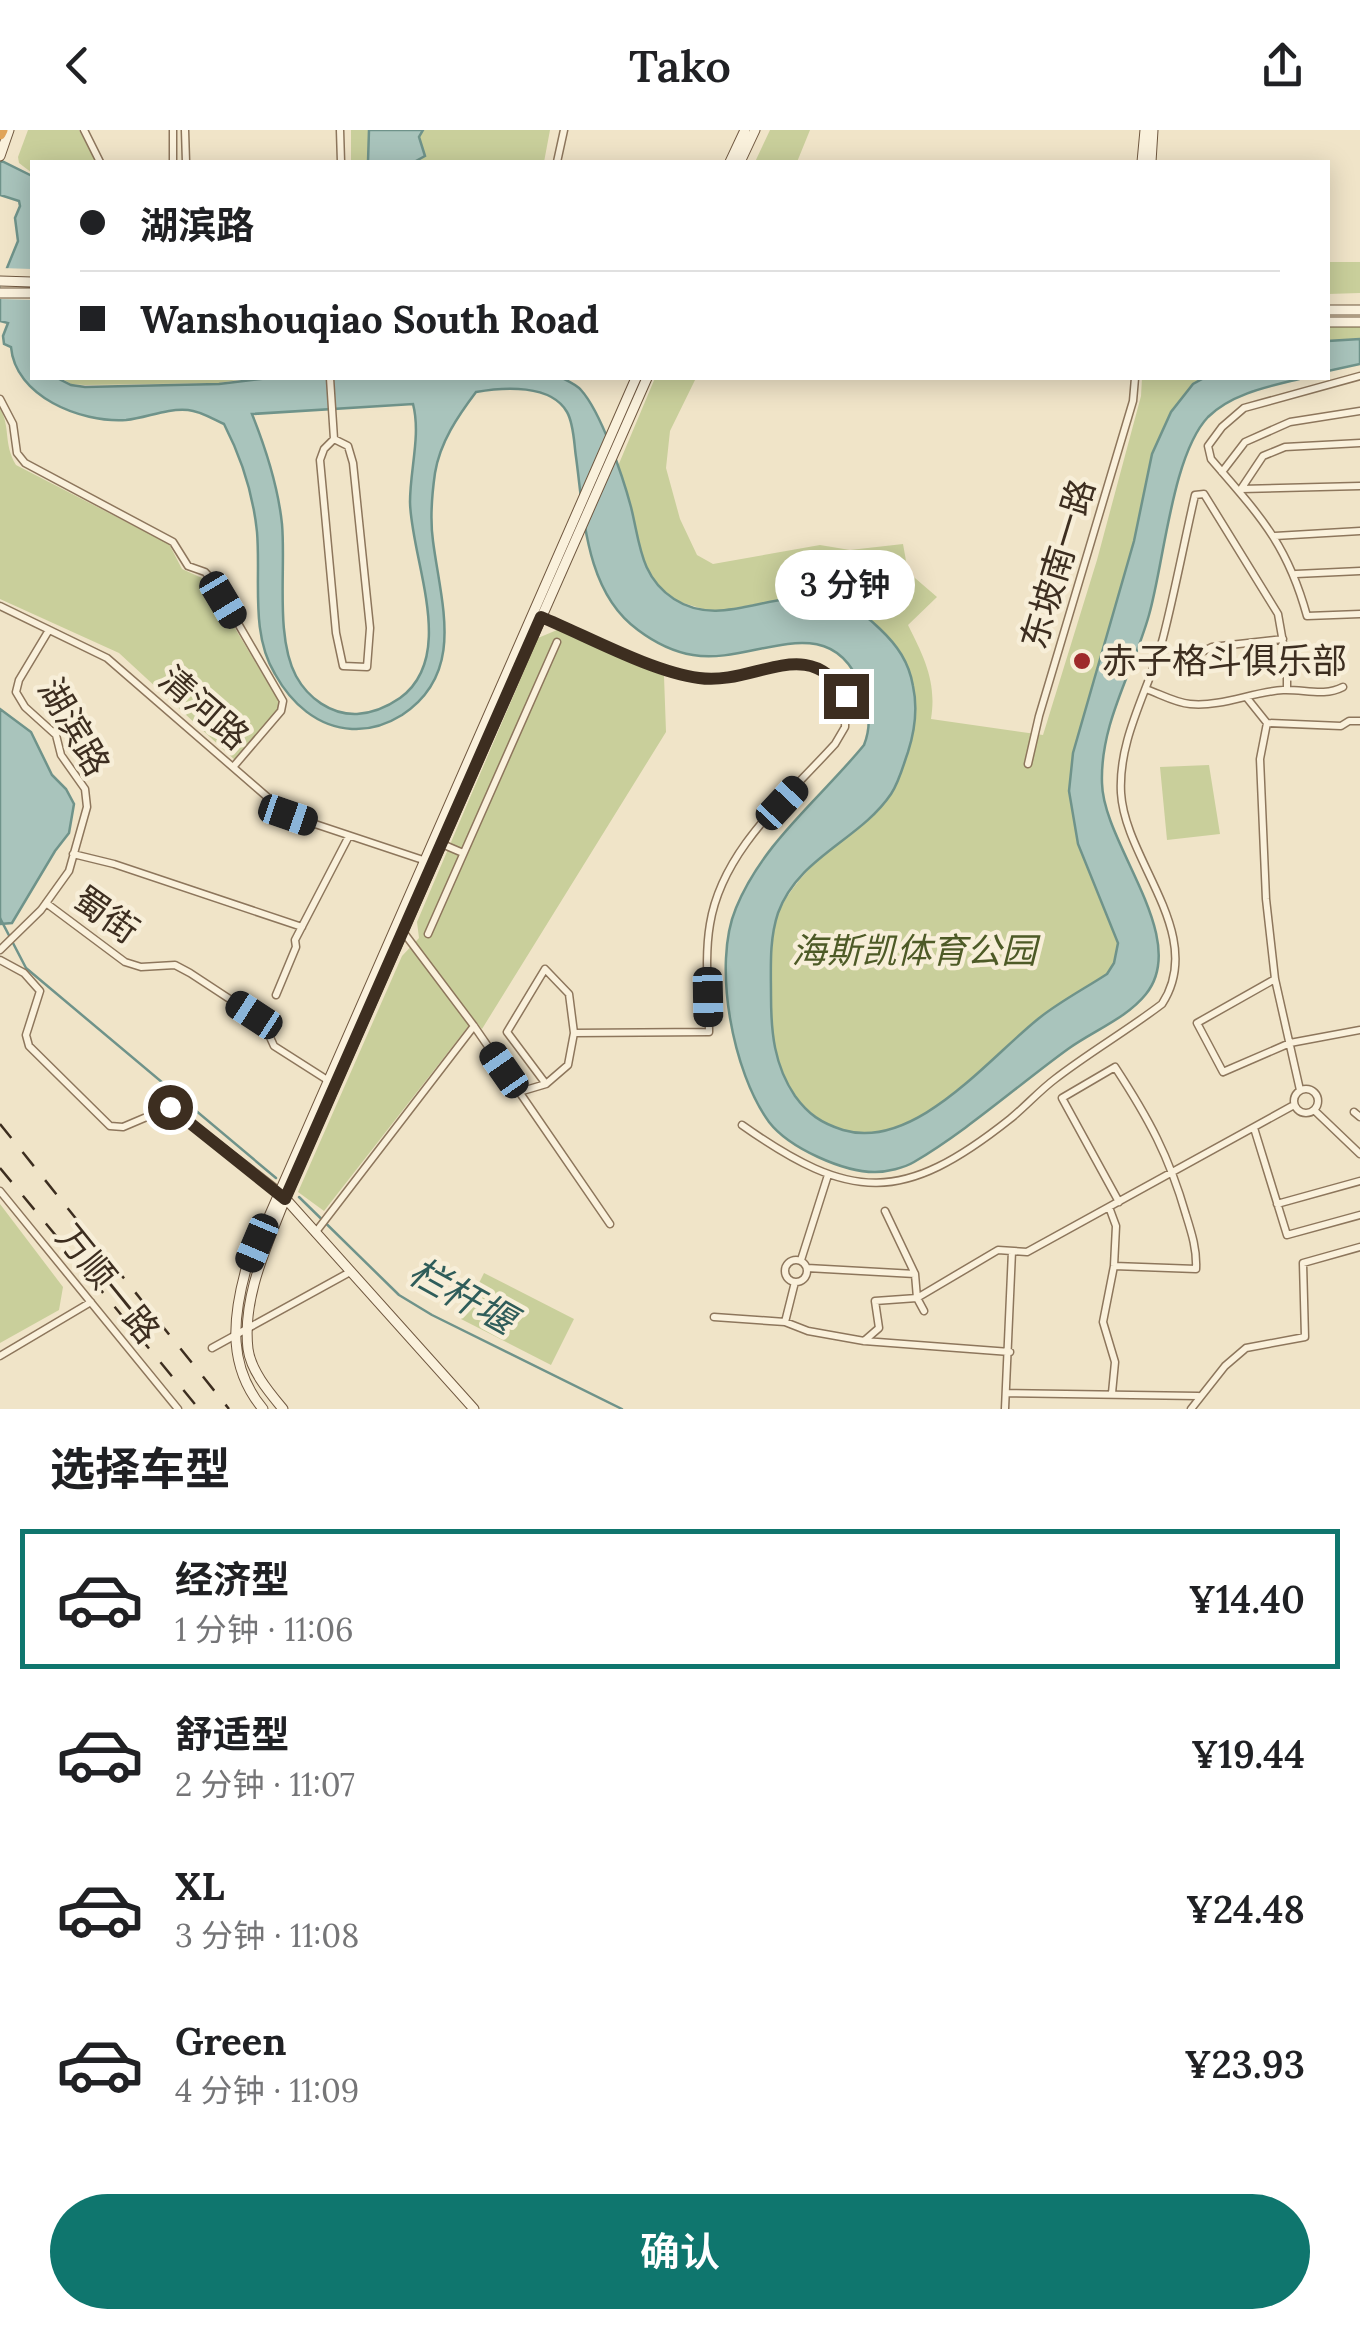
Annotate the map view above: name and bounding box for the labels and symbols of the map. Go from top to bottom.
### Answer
street label: 东坡南一路 [1010,474,1105,654]
callout: 3 分钟 [776,551,916,621]
car [195,567,251,633]
place label: 赤子格斗俱乐部 [1102,638,1347,683]
marker: 赤子格斗俱乐部 [1071,650,1093,672]
street label: 清河路 [150,656,259,759]
street label: 湖滨路 [29,670,120,783]
route end [824,674,869,719]
car [751,771,813,835]
car [255,791,321,839]
street label: 蜀街 [65,876,148,953]
park label: 海斯凯体育公园 [791,928,1041,973]
car [692,967,724,1027]
car [221,986,287,1044]
car [475,1037,533,1103]
route start [148,1085,193,1130]
car [231,1210,283,1276]
street label: 万顺一路 [47,1215,170,1352]
water label: 栏杆堰 [401,1246,529,1347]

